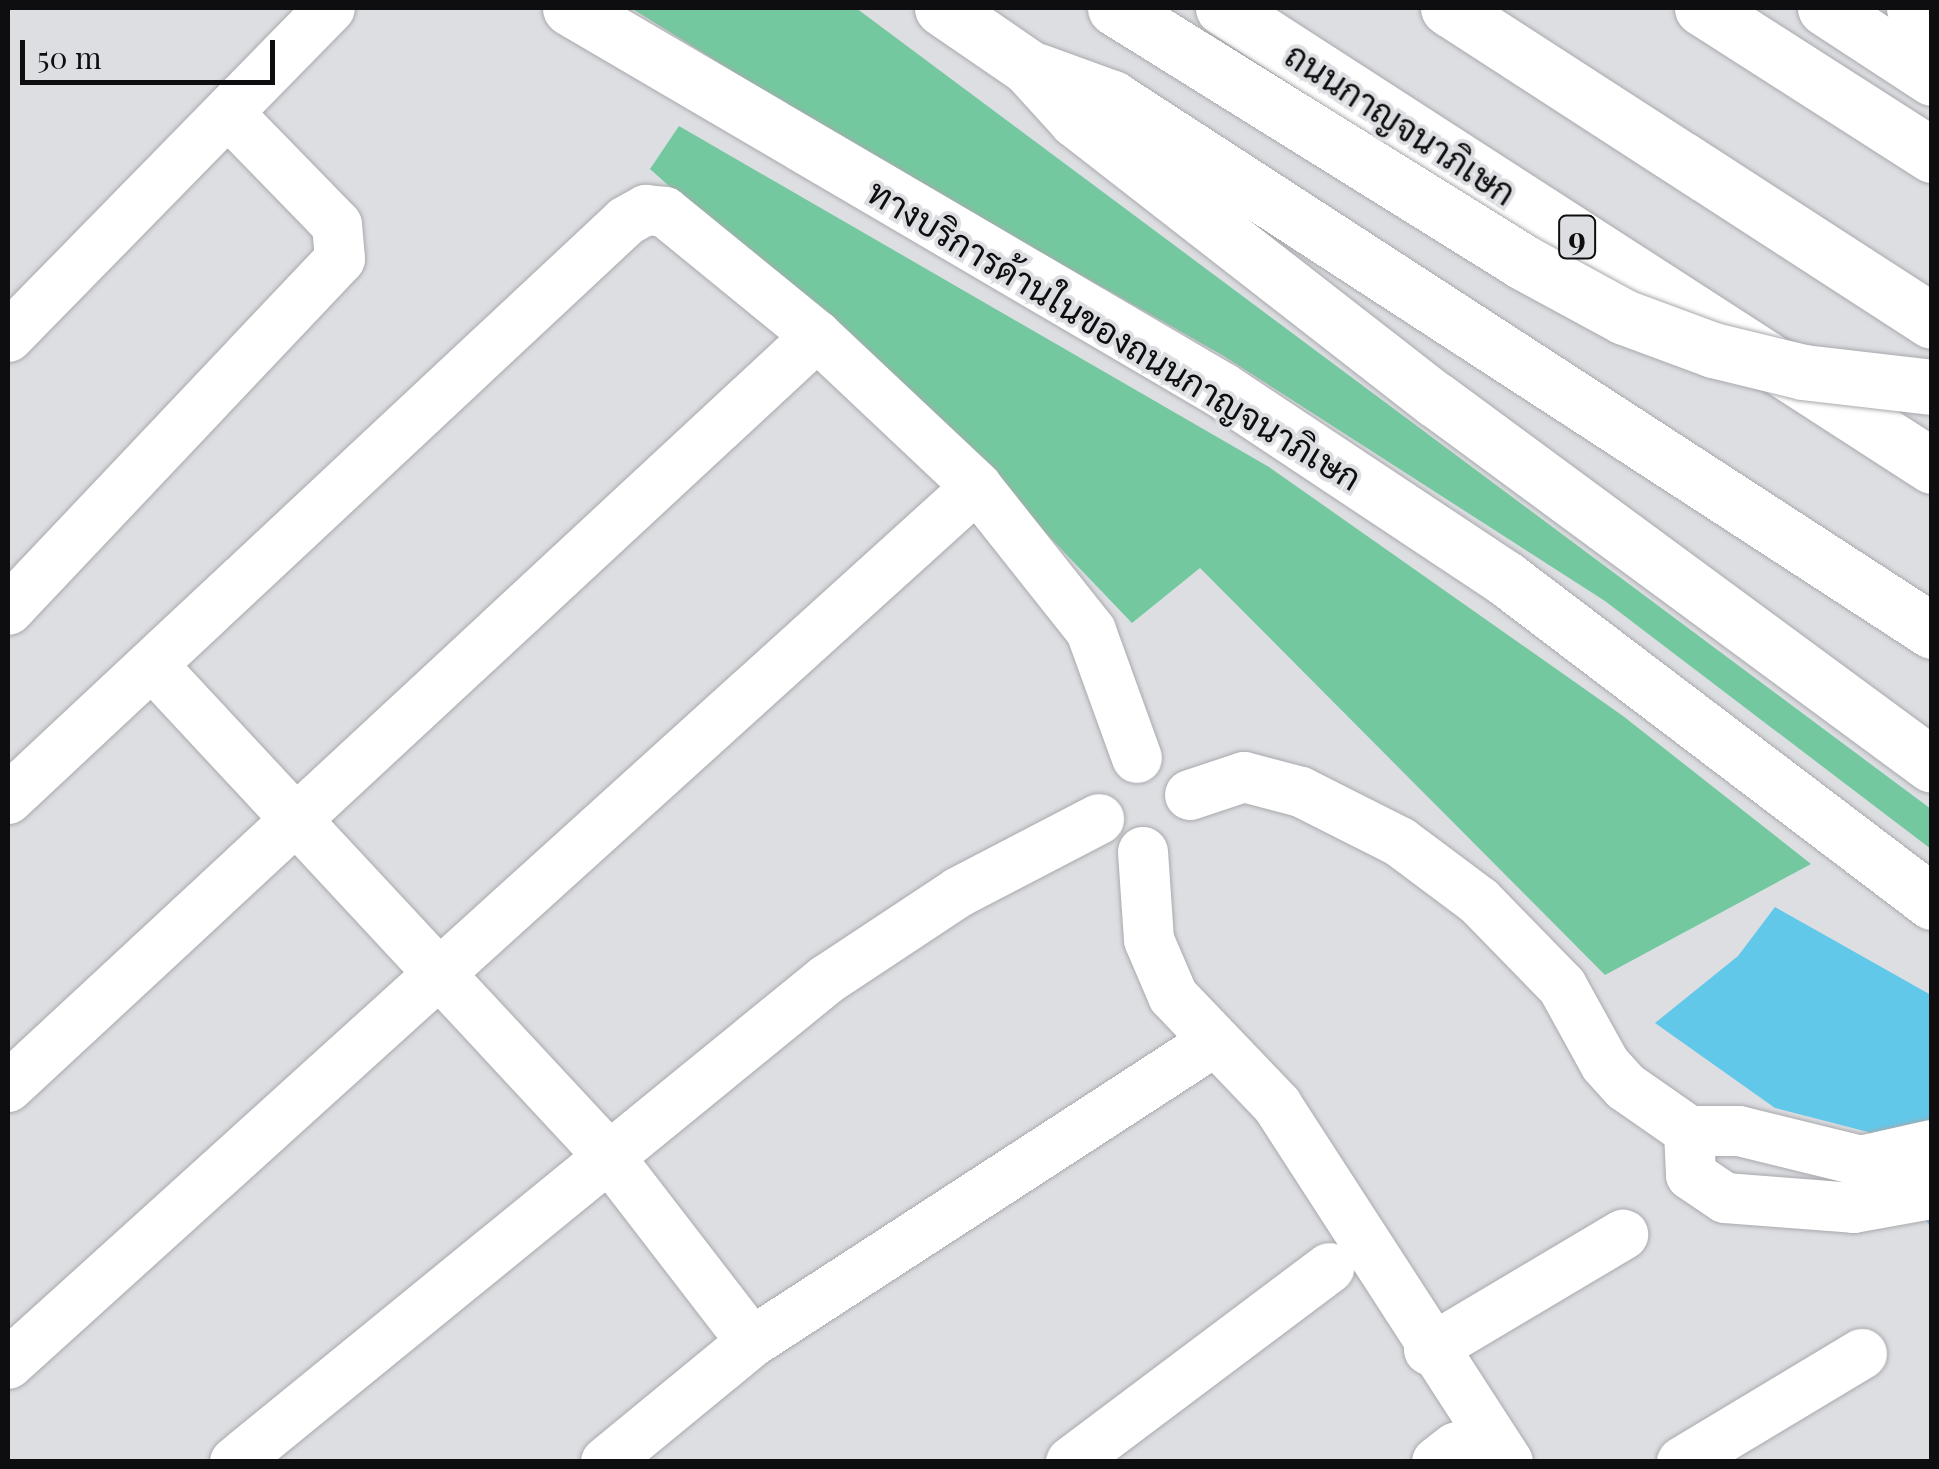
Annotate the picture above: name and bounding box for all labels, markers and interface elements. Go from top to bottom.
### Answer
scale bar [25,20,280,82]
street label: ถนนกาญจนาภิเษก [1278,33,1524,213]
text: 50 m [37,37,102,77]
street label: ทางบริการด้านในของถนนกาญจนาภิเษก [861,170,1369,498]
road number: 9 [1557,210,1597,264]

